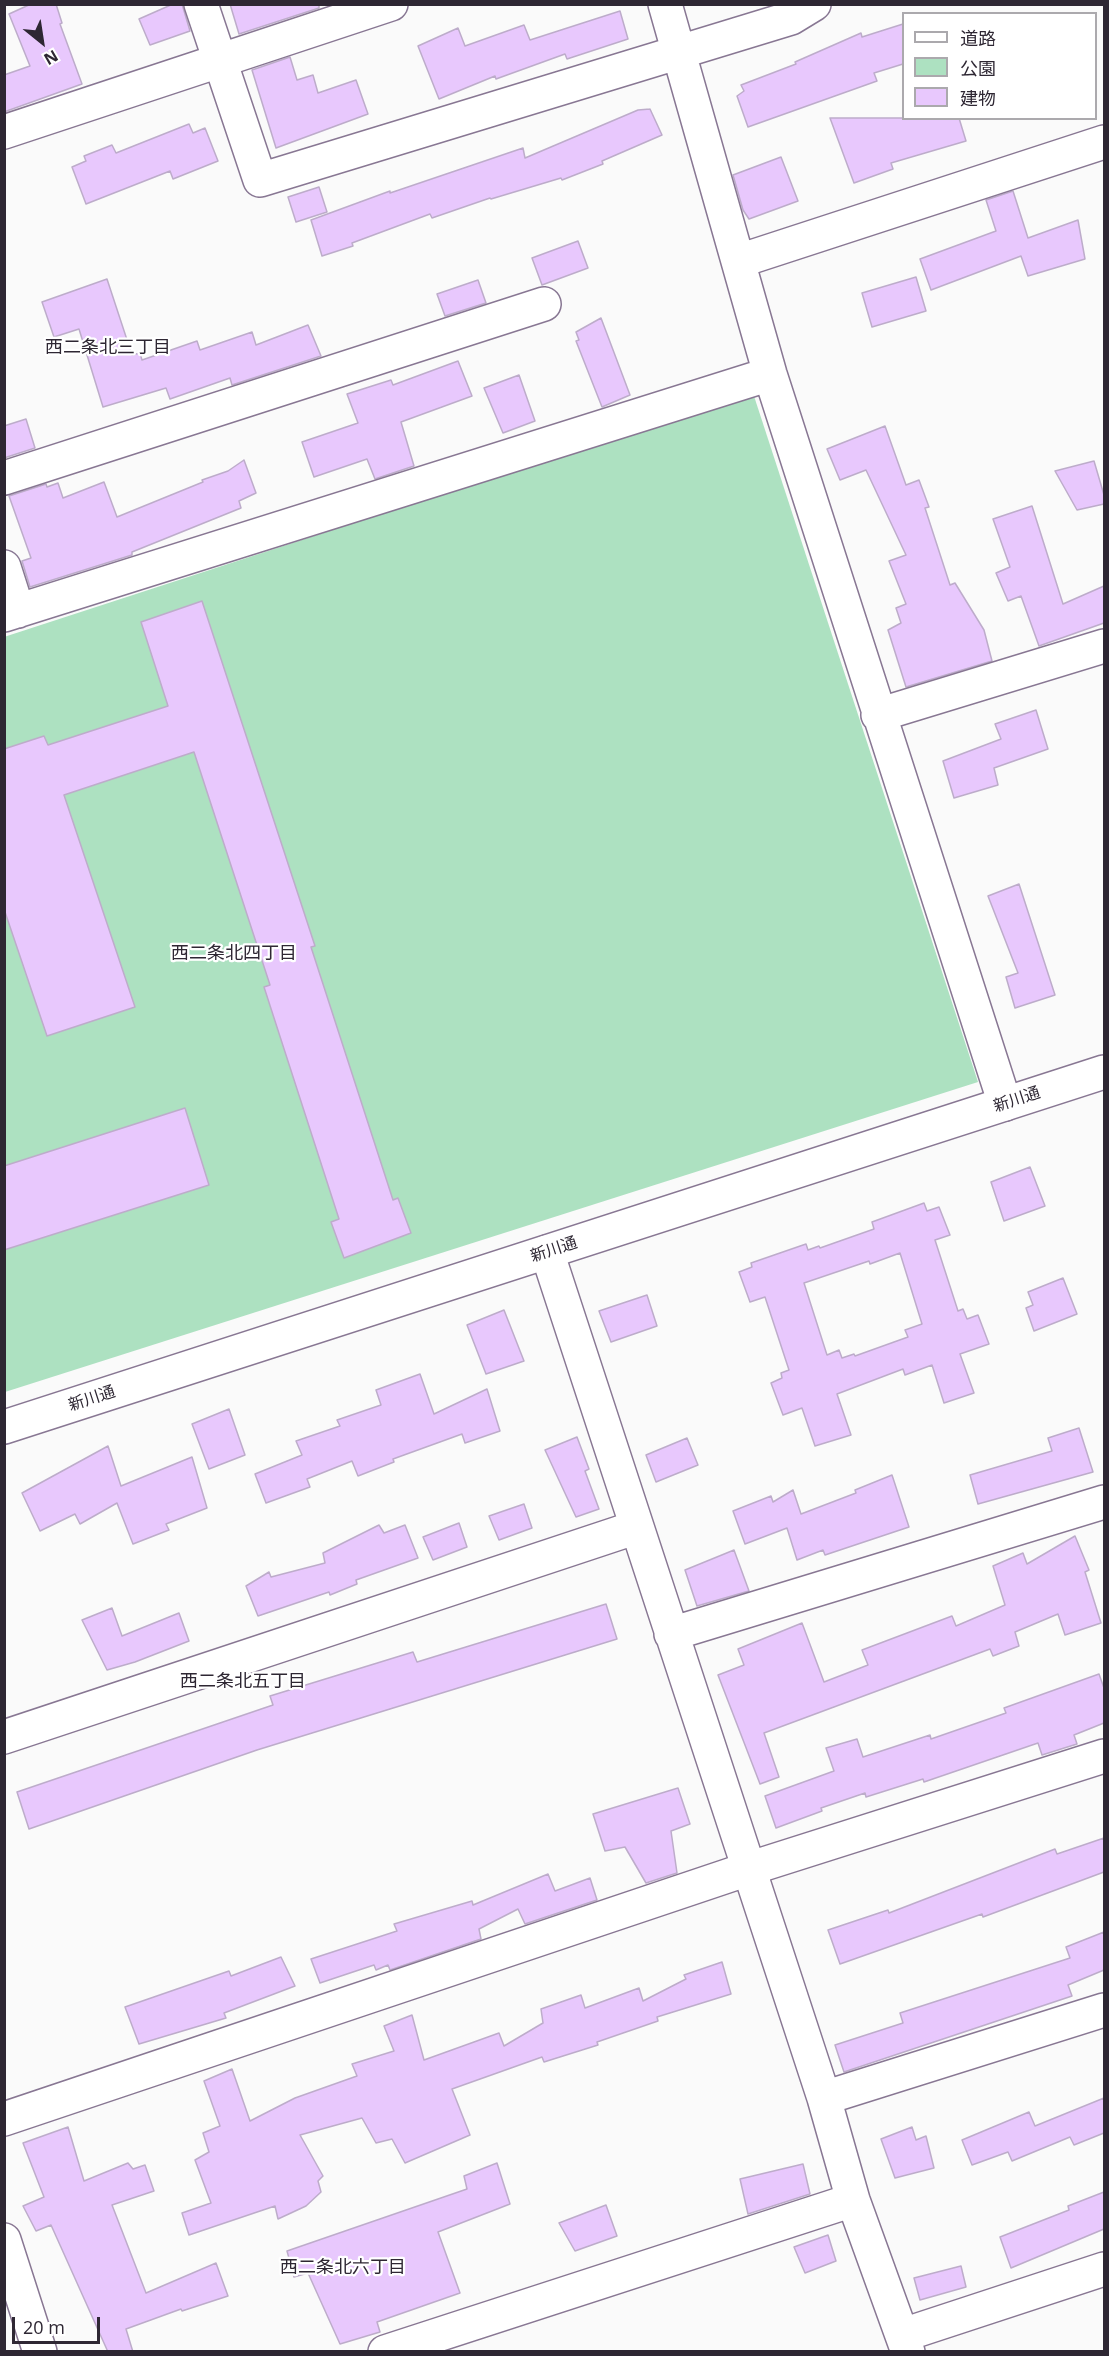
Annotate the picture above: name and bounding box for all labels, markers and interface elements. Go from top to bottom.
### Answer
north arrow [12,12,72,72]
legend [902,12,1097,120]
text: 道路 [960,26,996,50]
text: N [40,45,62,70]
text: 公園 [960,56,996,80]
text: 建物 [960,86,996,110]
district label: 西二条北三丁目 [45,337,171,359]
district label: 西二条北四丁目 [171,943,297,965]
street label: 新川通 [991,1083,1043,1117]
street label: 新川通 [528,1233,580,1267]
street label: 新川通 [66,1382,118,1416]
district label: 西二条北五丁目 [180,1671,306,1693]
district label: 西二条北六丁目 [280,2257,406,2279]
scale bar [15,2305,104,2343]
text: 20 m [23,2315,65,2339]

